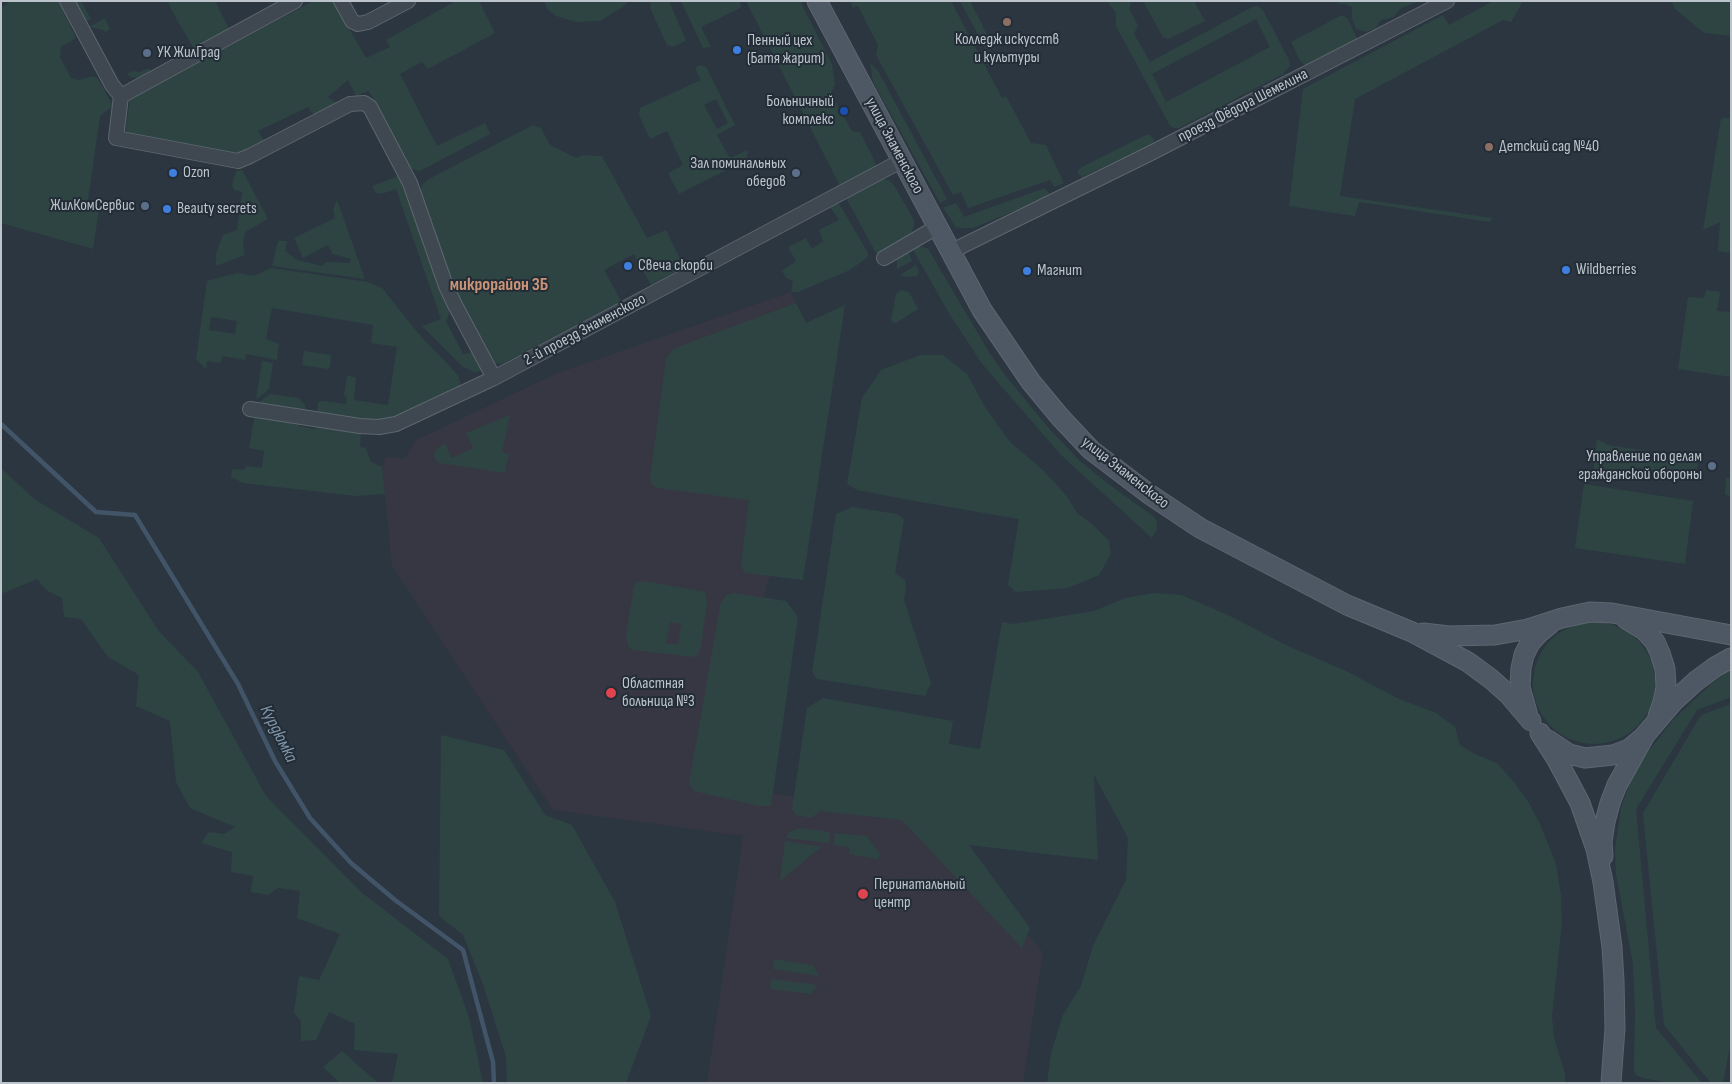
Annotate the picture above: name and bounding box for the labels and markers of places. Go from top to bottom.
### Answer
marker: Колледж искусств и культуры [1001,16,1013,28]
place label: Колледж искусств и культуры [955,30,1059,68]
place label: Пенный цех (Батя жарит) [747,31,824,69]
place label: УК ЖилГрад [157,43,220,63]
marker: Пенный цех (Батя жарит) [731,44,743,56]
marker: УК ЖилГрад [141,47,153,59]
place label: Больничный комплекс [766,92,834,130]
marker: Больничный комплекс [838,105,850,117]
place label: Детский сад №40 [1499,137,1599,157]
marker: Детский сад №40 [1483,141,1495,153]
place label: Зал поминальных обедов [690,154,786,192]
place label: Ozon [183,163,210,183]
marker: Ozon [167,167,179,179]
marker: Зал поминальных обедов [790,167,802,179]
place label: ЖилКомСервис [50,196,135,216]
place label: Beauty secrets [177,199,257,219]
marker: ЖилКомСервис [139,200,151,212]
marker: Beauty secrets [161,203,173,215]
place label: Свеча скорби [638,256,713,276]
marker: Свеча скорби [622,260,634,272]
place label: Wildberries [1576,260,1636,280]
place label: Магнит [1037,261,1082,281]
marker: Wildberries [1560,264,1572,276]
marker: Магнит [1021,265,1033,277]
place label: Управление по делам гражданской обороны [1578,447,1702,485]
marker: Управление по делам гражданской обороны [1706,460,1718,472]
place label: Областная больница №3 [622,674,695,712]
marker: Областная больница №3 [604,686,618,700]
place label: Перинатальный центр [874,875,965,913]
marker: Перинатальный центр [856,887,870,901]

